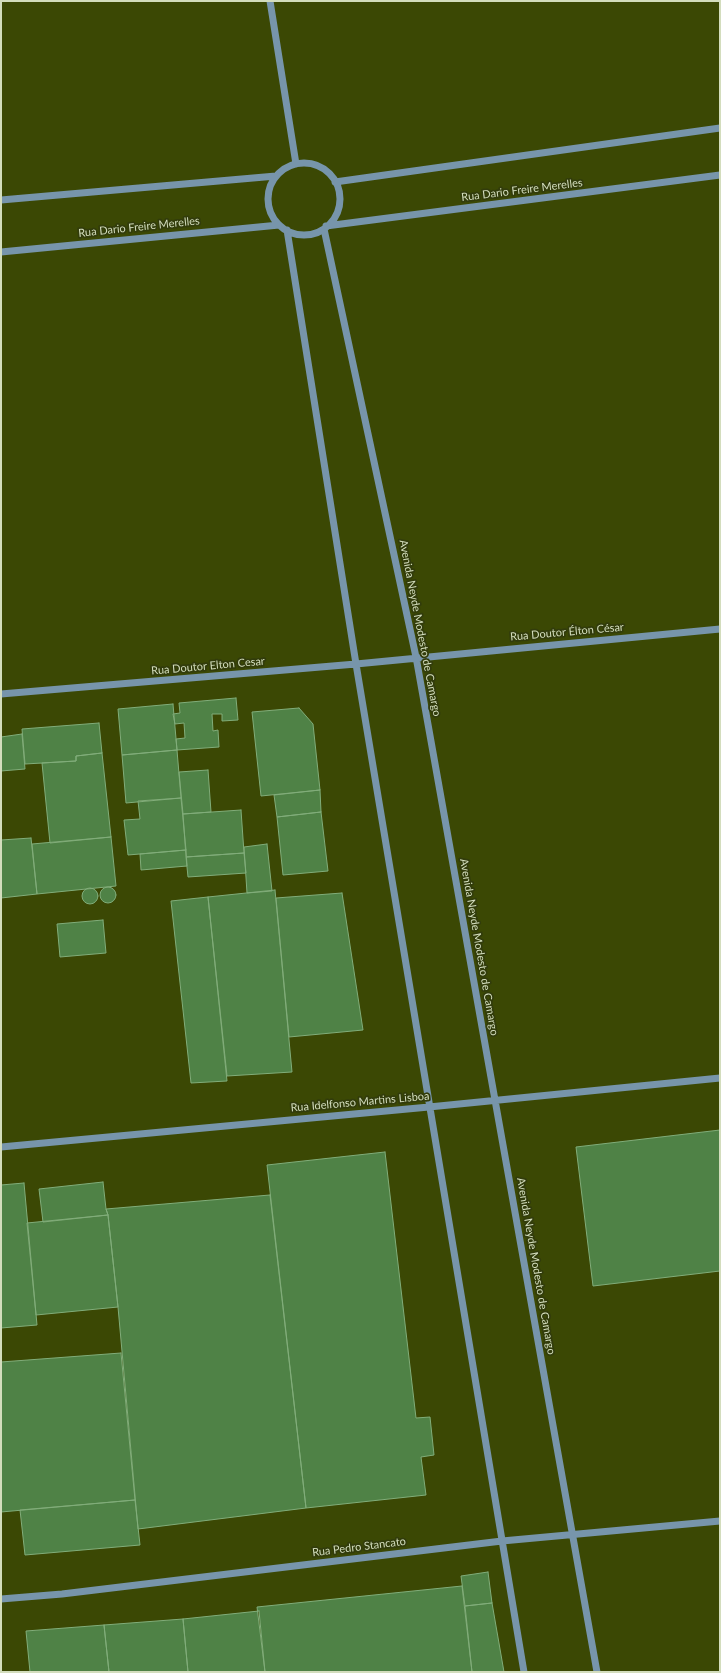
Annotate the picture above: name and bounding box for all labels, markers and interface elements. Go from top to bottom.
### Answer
street label: Rua Dario Freire Merelles [461,176,583,204]
street label: Rua Dario Freire Merelles [78,214,200,240]
street label: Avenida Neyde Modesto de Camargo [396,539,444,717]
street label: Rua Doutor Élton César [510,620,624,644]
street label: Rua Doutor Elton Cesar [151,654,265,678]
street label: Avenida Neyde Modesto de Camargo [457,857,501,1037]
street label: Rua Idelfonso Martins Lisboa [290,1089,430,1115]
street label: Avenida Neyde Modesto de Camargo [514,1176,558,1356]
street label: Rua Pedro Stancato [311,1535,407,1559]

